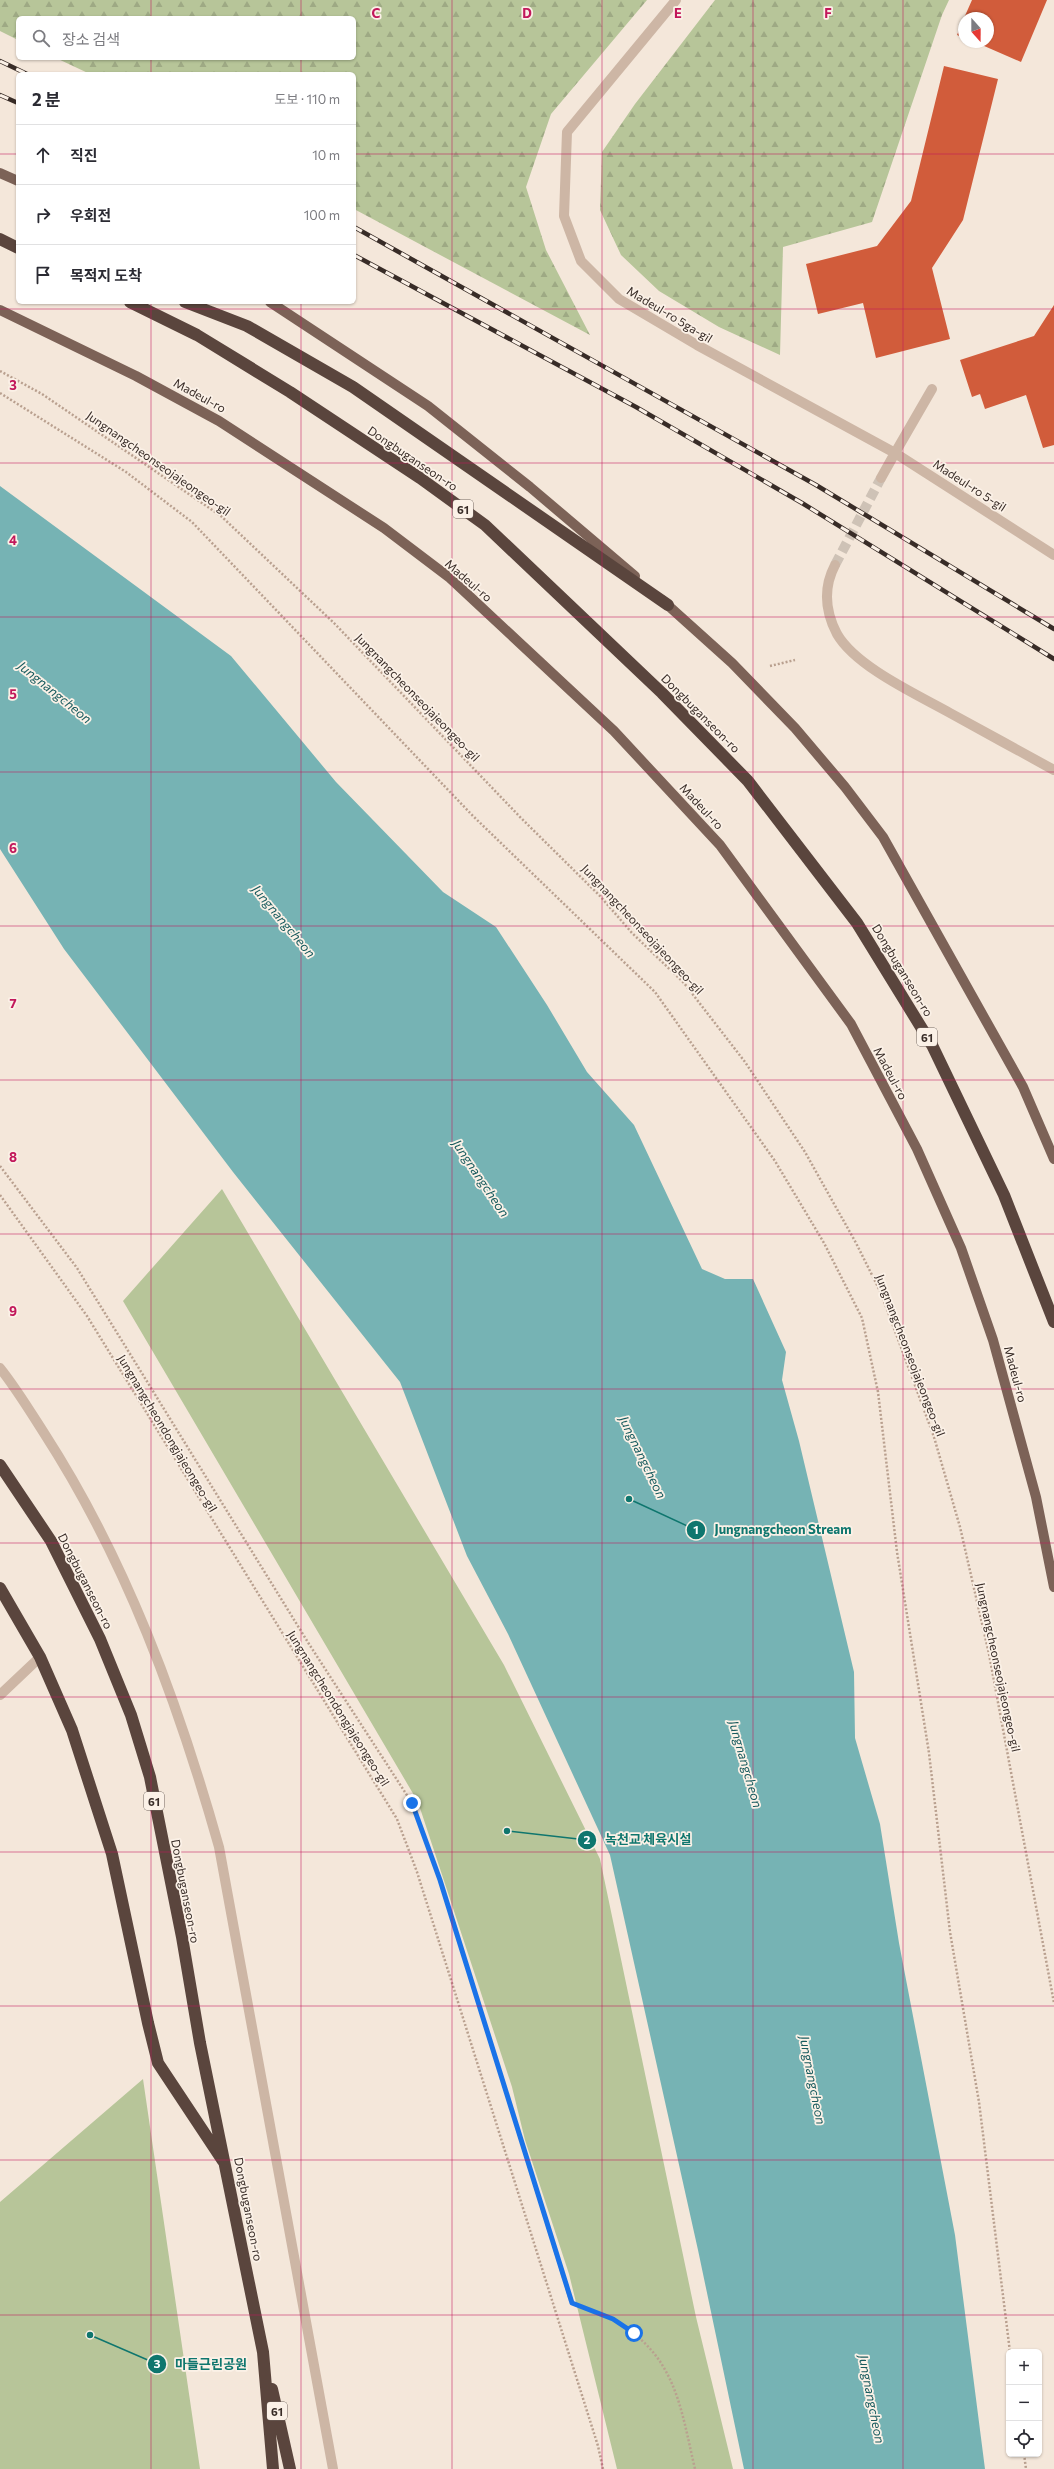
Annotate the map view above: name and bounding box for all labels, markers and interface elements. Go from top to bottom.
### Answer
text: C [372,5,381,21]
text: D [522,5,532,21]
text: E [674,5,682,21]
text: F [824,5,832,21]
north arrow [958,12,994,48]
search box [16,16,356,60]
icon: search [30,27,52,49]
text: 장소 검색 [62,30,120,48]
text: 2 분 [32,89,61,110]
text: 도보 · 110 m [275,91,340,107]
icon: ahead [32,144,54,166]
text: 직진 [70,146,98,164]
text: 10 m [312,147,340,163]
icon: right [32,204,54,226]
text: 우회전 [70,206,111,224]
text: 100 m [304,207,340,223]
icon: arrive [32,264,54,286]
text: 목적지 도착 [70,266,142,284]
street label: Madeul-ro 5ga-gil [625,283,715,345]
street label: Madeul-ro [171,375,229,415]
text: 3 [9,377,17,393]
street label: Jungnangcheonseojajeongeo-gil [84,408,234,519]
street label: Dongbuganseon-ro [365,423,461,493]
street label: Madeul-ro 5-gil [931,456,1009,514]
road number: 61 [453,500,473,518]
text: 4 [9,532,17,548]
street label: Madeul-ro [443,556,495,604]
street label: Jungnangcheonseojajeongeo-gil [352,630,483,765]
water label: Jungnangcheon [14,657,95,727]
street label: Dongbuganseon-ro [659,671,743,755]
text: 5 [9,686,17,702]
street label: Madeul-ro [677,780,727,832]
text: 6 [9,840,17,856]
street label: Jungnangcheonseojajeongeo-gil [578,861,707,998]
water label: Jungnangcheon [248,881,319,961]
street label: Dongbuganseon-ro [870,921,936,1019]
text: 7 [9,995,17,1011]
road number: 61 [917,1028,937,1046]
street label: Madeul-ro [871,1044,911,1102]
water label: Jungnangcheon [449,1135,513,1220]
text: 8 [9,1149,17,1165]
street label: Jungnangcheonseojajeongeo-gil [873,1272,948,1438]
text: 9 [9,1303,17,1319]
street label: Madeul-ro [1002,1344,1030,1404]
street label: Jungnangcheondongjajeongeo-gil [115,1352,221,1515]
water label: Jungnangcheon [616,1412,670,1501]
callout: Jungnangcheon Stream [686,1517,859,1542]
text: Jungnangcheon Stream [715,1521,851,1537]
text: 1 [693,1522,699,1536]
street label: Dongbuganseon-ro [56,1531,116,1631]
street label: Jungnangcheonseojajeongeo-gil [973,1581,1024,1753]
street label: Jungnangcheondongjajeongeo-gil [284,1628,393,1789]
water label: Jungnangcheon [726,1718,766,1810]
road number: 61 [144,1792,164,1810]
route end [403,1794,421,1812]
callout: 녹천교 체육시설 [577,1827,699,1852]
text: 녹천교 체육시설 [605,1831,691,1847]
text: 2 [584,1832,591,1846]
street label: Dongbuganseon-ro [169,1838,203,1944]
water label: Jungnangcheon [796,2033,829,2126]
street label: Dongbuganseon-ro [232,2156,266,2262]
route start [625,2324,643,2342]
map controls [1006,2349,1042,2457]
button: + [1006,2349,1042,2385]
callout: 마들근린공원 [147,2351,255,2376]
water label: Jungnangcheon [855,2352,888,2445]
text: 3 [154,2356,161,2370]
text: 마들근린공원 [175,2356,247,2372]
button: − [1006,2385,1042,2421]
road number: 61 [267,2402,287,2420]
button: locate [1006,2421,1042,2457]

